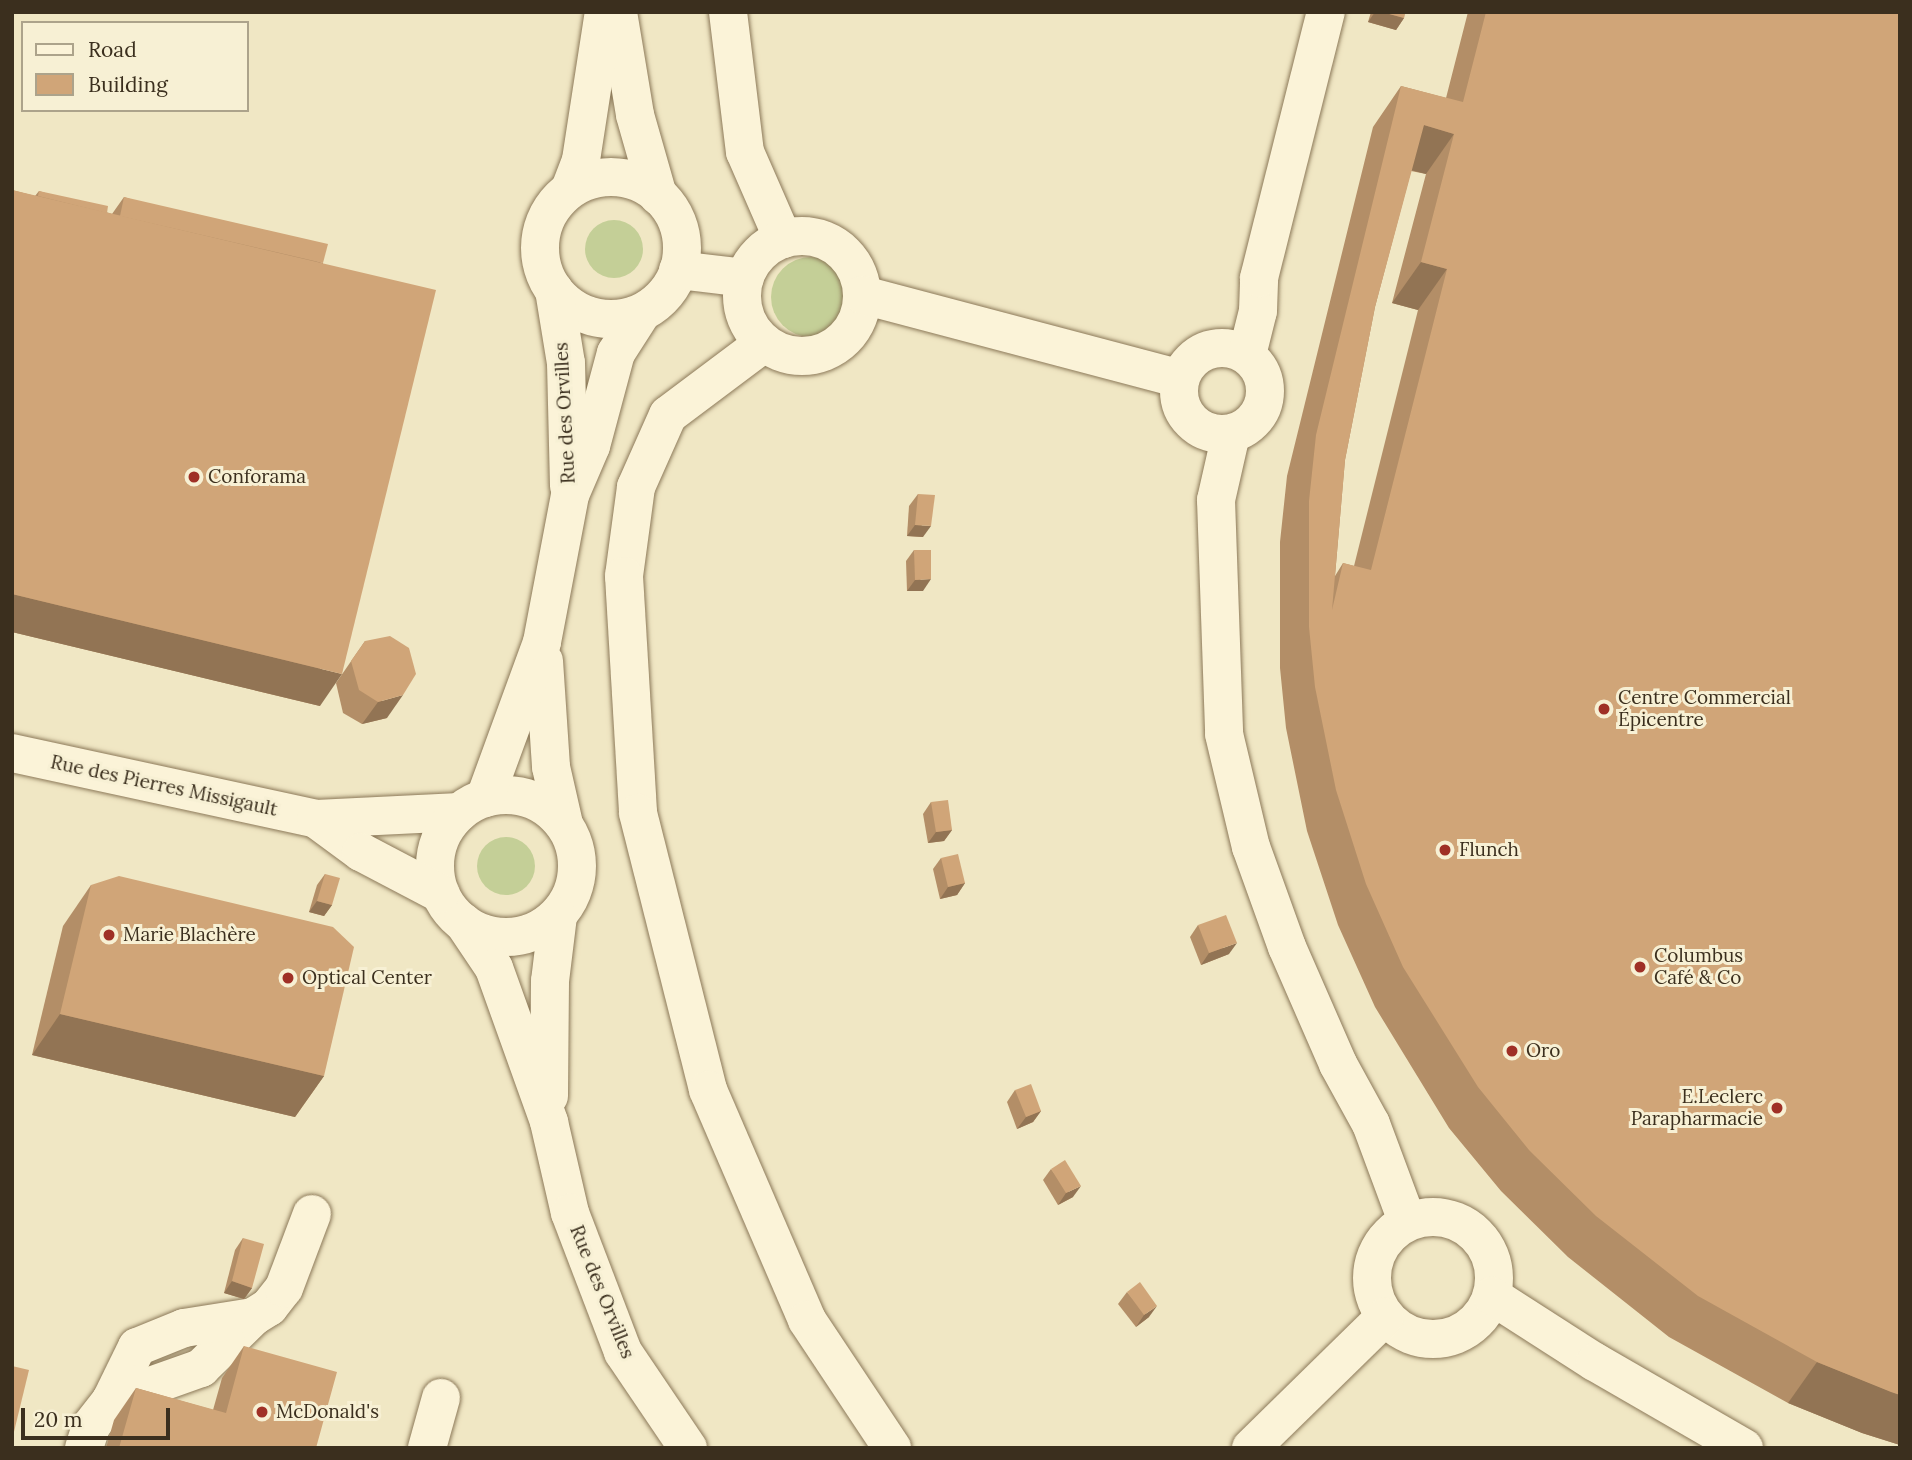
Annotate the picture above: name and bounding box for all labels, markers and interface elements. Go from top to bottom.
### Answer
legend [21,21,248,112]
text: Road [88,36,137,63]
text: Building [88,71,168,98]
street label: Rue des Orvilles [550,342,580,484]
place label: Conforama [208,466,306,488]
marker: Conforama [186,469,202,485]
place label: Centre Commercial Épicentre [1618,687,1791,731]
marker: Centre Commercial Épicentre [1596,701,1612,717]
street label: Rue des Pierres Missigault [48,751,280,821]
place label: Flunch [1459,839,1519,861]
marker: Flunch [1437,842,1453,858]
place label: Marie Blachère [123,924,256,946]
marker: Marie Blachère [101,927,117,943]
place label: Columbus Café & Co [1654,945,1743,989]
marker: Columbus Café & Co [1632,959,1648,975]
place label: Optical Center [302,967,432,989]
marker: Optical Center [280,970,296,986]
place label: Oro [1526,1040,1560,1062]
marker: Oro [1504,1043,1520,1059]
place label: E.Leclerc Parapharmacie [1631,1086,1763,1130]
marker: E.Leclerc Parapharmacie [1769,1100,1785,1116]
street label: Rue des Orvilles [565,1222,639,1362]
scale bar [24,1394,173,1438]
place label: McDonald's [276,1401,379,1423]
marker: McDonald's [254,1404,270,1420]
text: 20 m [34,1406,83,1433]

